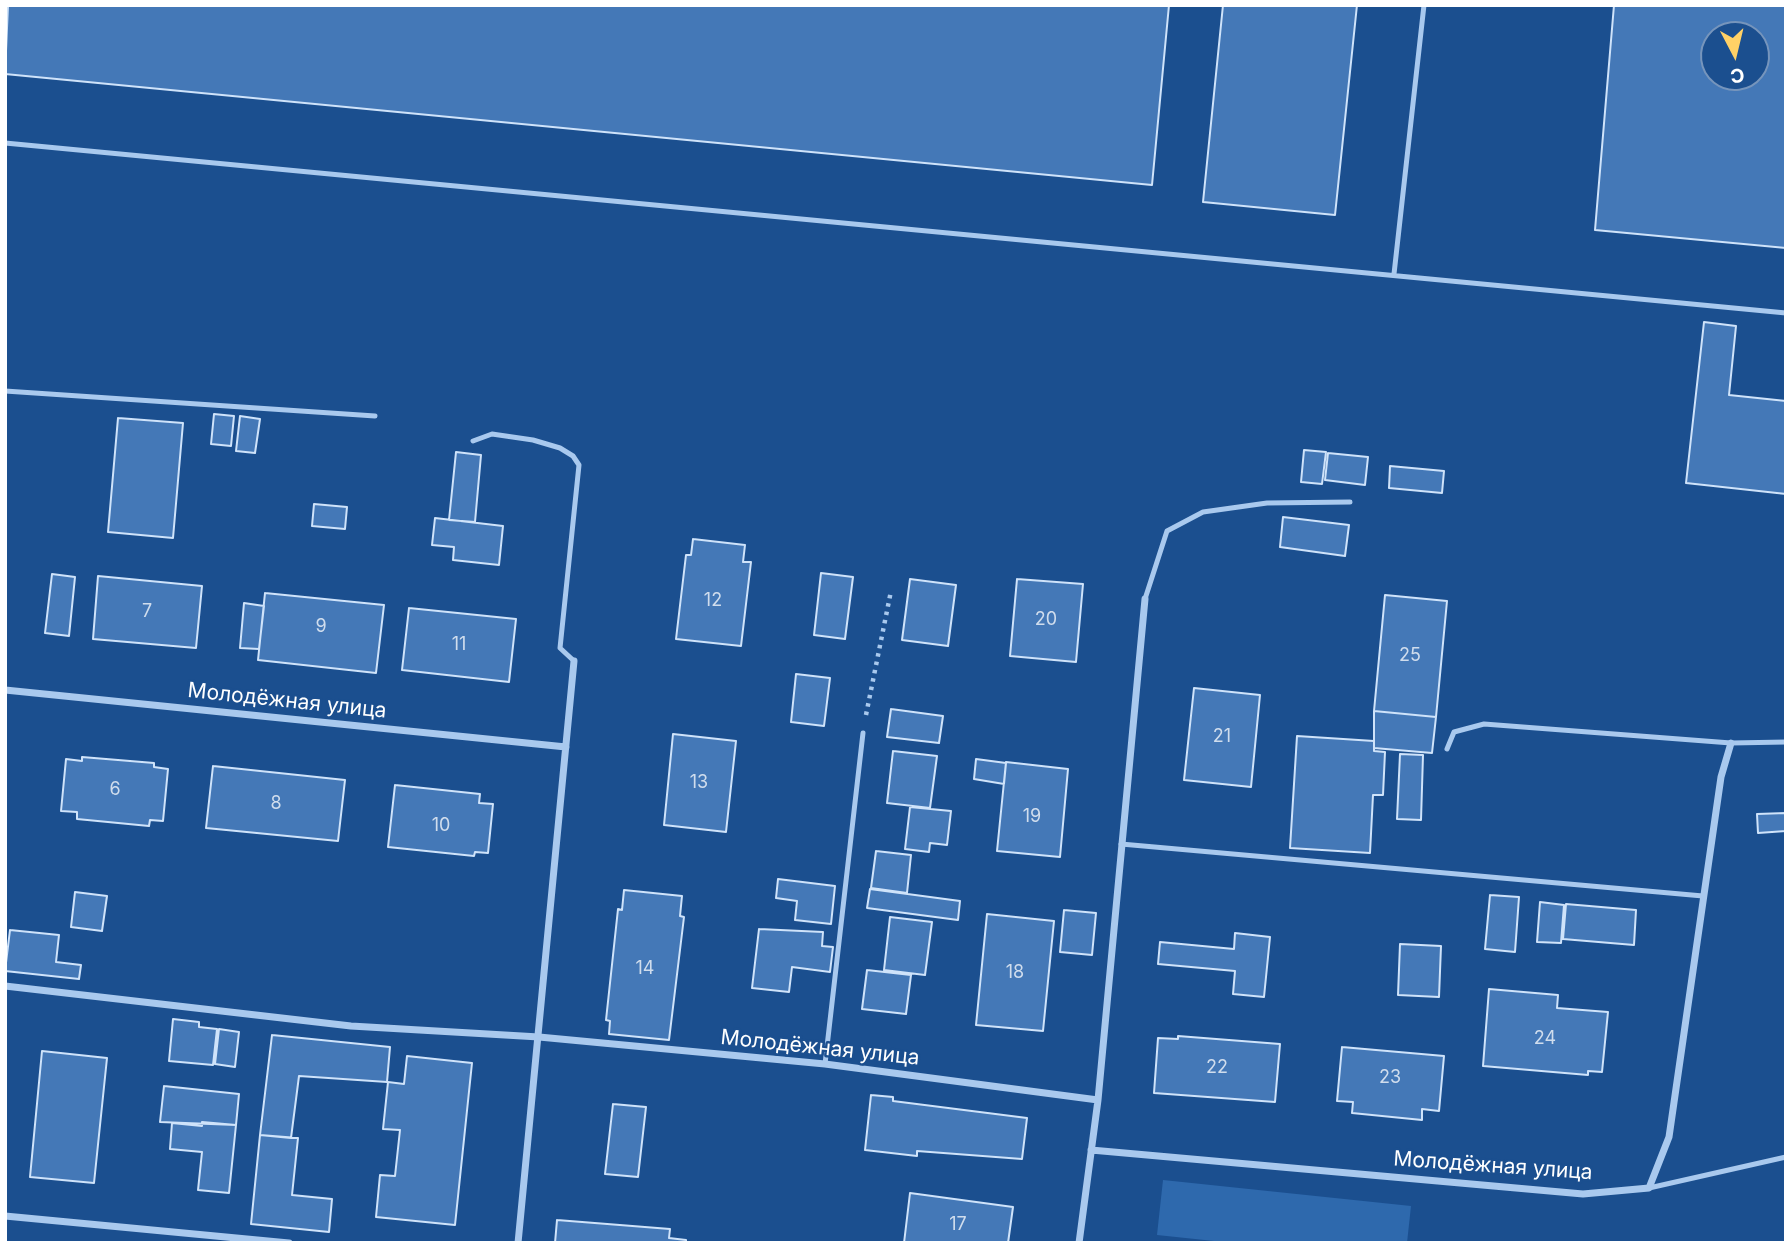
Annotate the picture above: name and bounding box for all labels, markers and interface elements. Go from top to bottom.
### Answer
north arrow [1700,21,1770,91]
text: С [1729,63,1746,88]
house number: 12 [704,590,722,612]
house number: 7 [142,601,152,623]
house number: 20 [1035,609,1057,631]
house number: 9 [315,616,327,638]
house number: 11 [452,634,466,656]
house number: 25 [1399,645,1421,667]
street label: Молодёжная улица [186,678,388,724]
house number: 21 [1213,726,1231,748]
house number: 13 [690,772,708,794]
house number: 6 [109,779,121,801]
house number: 8 [270,793,282,815]
house number: 19 [1023,806,1041,828]
house number: 10 [432,815,450,837]
house number: 14 [636,958,654,980]
house number: 18 [1006,962,1024,984]
street label: Молодёжная улица [719,1025,921,1071]
house number: 24 [1534,1028,1556,1050]
house number: 22 [1206,1057,1228,1079]
house number: 23 [1379,1067,1401,1089]
street label: Молодёжная улица [1393,1146,1593,1186]
house number: 17 [949,1214,967,1236]

